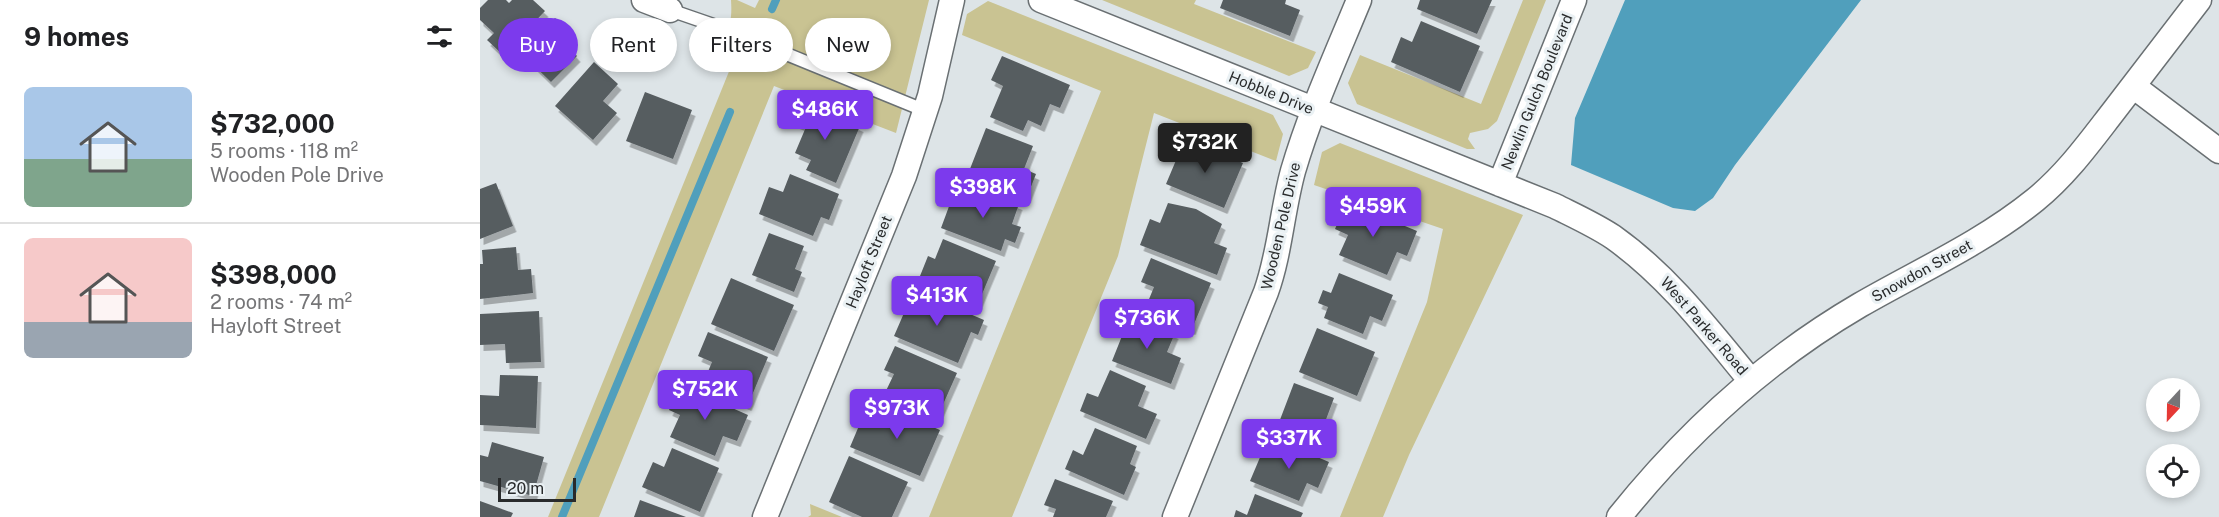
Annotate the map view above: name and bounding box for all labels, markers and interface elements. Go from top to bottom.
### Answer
street label: Newlin Gulch Boulevard [1497,11,1576,172]
chip: Buy [498,18,578,72]
chip: Rent [590,18,677,72]
chip: Filters [689,18,793,72]
chip: New [805,18,891,72]
icon: filters [423,20,456,53]
text: 9 homes [24,21,129,52]
street label: Hobble Drive [1226,68,1316,117]
pin: $486K [783,90,867,141]
text: $486K [791,97,859,121]
text: $732,000 [210,108,335,139]
icon: home [72,111,144,183]
pin: $732K [1163,123,1247,174]
text: $732K [1172,130,1238,154]
text: 5 rooms · 118 m² [210,139,358,163]
street label: Wooden Pole Drive [1258,160,1303,291]
text: Wooden Pole Drive [210,163,384,187]
pin: $398K [941,168,1025,219]
text: $398K [949,175,1017,199]
pin: $459K [1331,187,1415,238]
text: $459K [1339,194,1407,218]
street label: Hayloft Street [842,213,895,311]
street label: Snowdon Street [1869,236,1975,305]
text: $398,000 [210,259,337,290]
icon: home [72,262,144,334]
street label: West Parker Road [1657,273,1752,378]
pin: $413K [895,276,979,327]
text: $413K [906,283,968,307]
text: 2 rooms · 74 m² [210,290,352,314]
pin: $736K [1105,299,1189,350]
text: $736K [1114,306,1180,330]
text: Hayloft Street [210,314,342,338]
pin: $752K [663,370,747,421]
text: $752K [672,377,738,401]
north arrow [2146,378,2200,432]
map controls [2146,378,2200,498]
pin: $973K [855,389,939,440]
text: $973K [864,396,930,420]
pin: $337K [1247,419,1331,470]
text: $337K [1256,426,1322,450]
button: locate [2146,444,2200,498]
scale bar [498,475,576,502]
text: 20 m [507,479,544,498]

